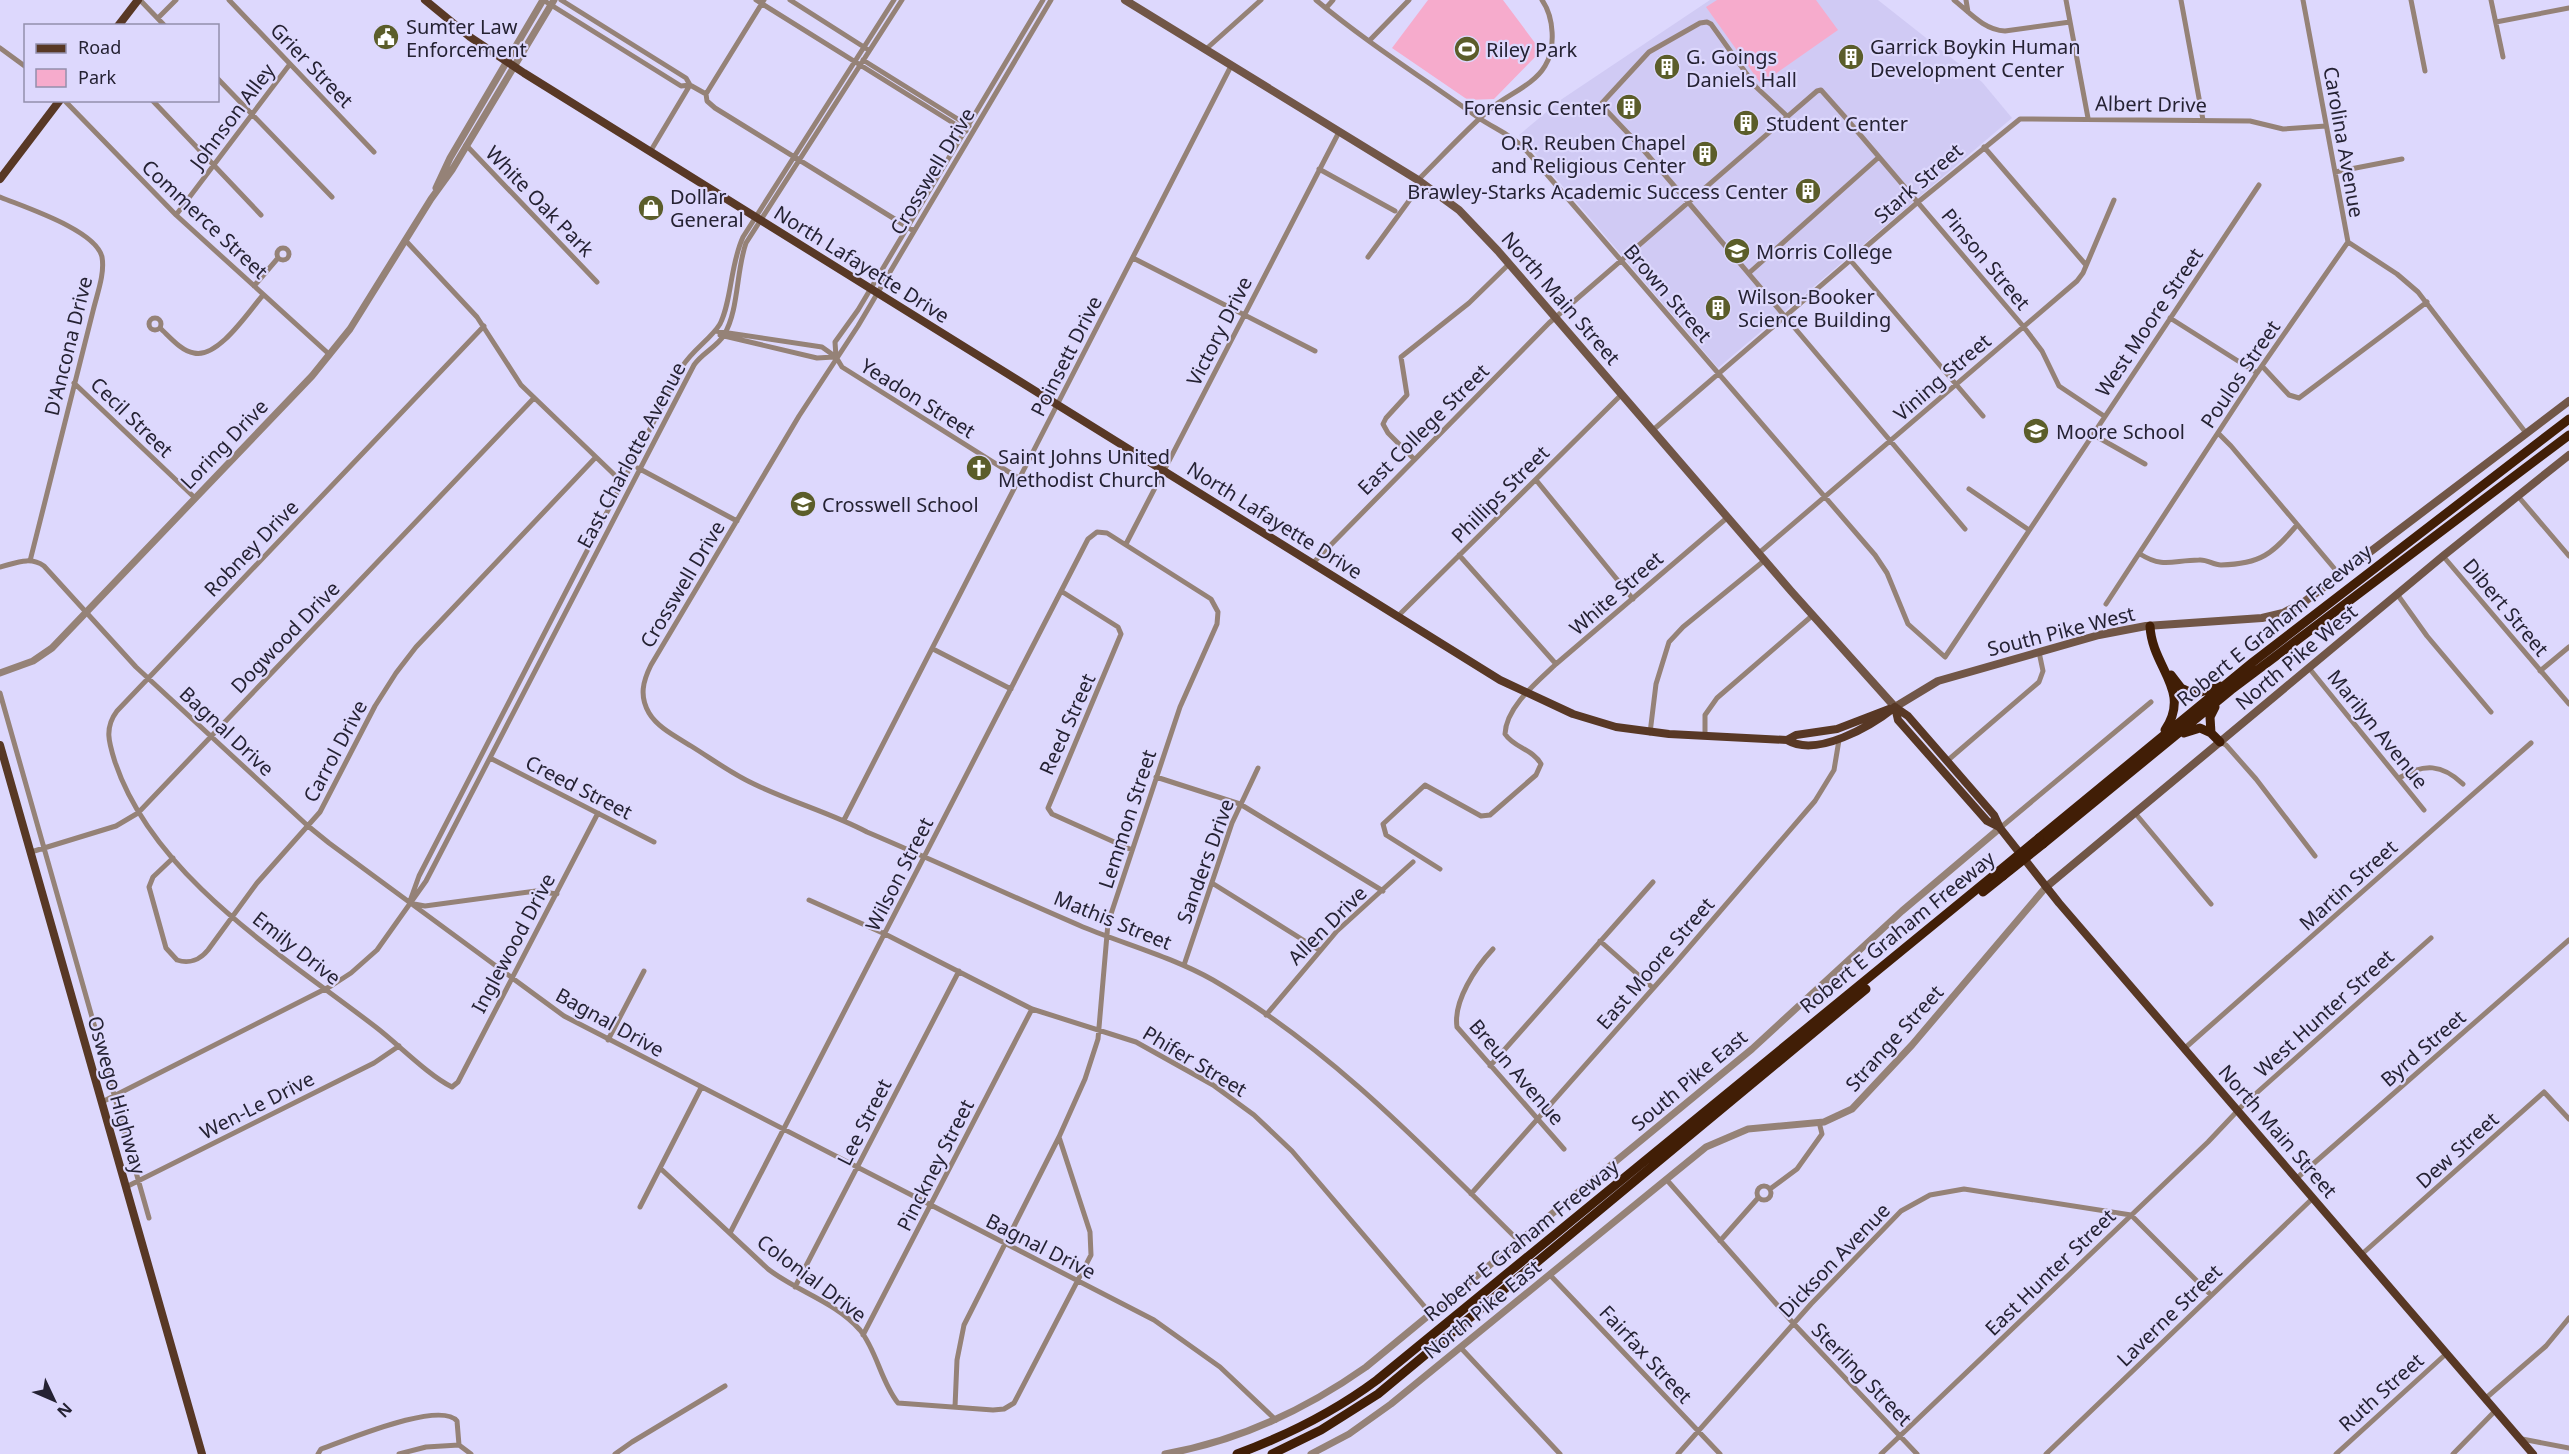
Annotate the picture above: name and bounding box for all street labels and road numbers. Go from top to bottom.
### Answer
street label: Grier Street [265,17,359,113]
street label: Johnson Alley [182,57,281,176]
street label: Carolina Avenue [2317,64,2371,220]
street label: Albert Drive [2095,90,2207,118]
street label: Crosswell Drive [883,102,981,240]
street label: Stark Street [1868,137,1968,229]
street label: White Oak Park [480,140,600,263]
street label: Commerce Street [136,153,274,285]
street label: North Lafayette Drive [769,199,955,329]
street label: Pinson Street [1936,203,2036,315]
street label: North Main Street [1496,226,1626,370]
street label: Brown Street [1618,238,1718,348]
street label: West Moore Street [2089,242,2209,402]
street label: Victory Drive [1180,272,1258,390]
street label: D'Ancona Drive [38,273,98,419]
street label: Poinsett Drive [1024,291,1108,421]
street label: Poulos Street [2194,315,2286,433]
street label: Vining Street [1888,327,1996,427]
street label: Yeadon Street [855,352,981,444]
street label: East Charlotte Avenue [570,357,692,553]
street label: East College Street [1351,357,1495,501]
street label: Cecil Street [85,371,179,463]
street label: Loring Drive [174,393,274,495]
street label: Phillips Street [1445,439,1555,549]
street label: North Lafayette Drive [1182,455,1368,585]
street label: Robney Drive [198,494,304,602]
street label: Crosswell Drive [633,515,731,653]
street label: Robert E Graham Freeway [2171,537,2378,712]
street label: White Street [1563,545,1669,641]
street label: Dibert Street [2457,552,2555,662]
street label: Dogwood Drive [225,575,345,699]
street label: North Pike West [2229,598,2363,716]
street label: South Pike West [1985,600,2137,662]
street label: Marilyn Avenue [2322,664,2434,794]
street label: Reed Street [1033,669,1101,779]
street label: Bagnal Drive [174,680,280,782]
street label: Carrol Drive [297,695,373,807]
street label: Lemmon Street [1092,746,1162,892]
street label: Creed Street [521,749,637,825]
street label: Sanders Drive [1170,795,1240,927]
street label: Wilson Street [859,813,939,935]
street label: Martin Street [2293,834,2403,936]
street label: Robert E Graham Freeway [1794,844,2001,1019]
street label: Inglewood Drive [465,869,561,1017]
street label: Allen Drive [1282,880,1372,970]
street label: Mathis Street [1050,884,1176,956]
street label: East Moore Street [1590,891,1720,1035]
street label: Emily Drive [247,905,347,991]
street label: West Hunter Street [2249,943,2399,1083]
street label: Strange Street [1839,979,1949,1097]
street label: Bagnal Drive [551,981,669,1063]
street label: Byrd Street [2375,1004,2471,1092]
street label: Oswego Highway [81,1013,153,1178]
street label: Breun Avenue [1463,1013,1571,1131]
street label: Phifer Street [1138,1019,1252,1103]
street label: South Pike East [1625,1023,1753,1137]
street label: North Main Street [2213,1059,2343,1203]
street label: Wen-Le Drive [195,1065,319,1145]
street label: Lee Street [831,1074,897,1170]
street label: Pinckney Street [890,1095,980,1235]
street label: Dew Street [2410,1106,2504,1194]
street label: Robert E Graham Freeway [1418,1152,1625,1327]
street label: Dickson Avenue [1772,1197,1896,1323]
street label: East Hunter Street [1979,1203,2121,1341]
street label: Bagnal Drive [981,1207,1101,1285]
street label: Colonial Drive [752,1228,872,1328]
street label: North Pike East [1418,1253,1546,1365]
street label: Laverne Street [2111,1258,2227,1372]
street label: Fairfax Street [1594,1299,1698,1409]
street label: Sterling Street [1806,1317,1918,1431]
street label: Ruth Street [2333,1347,2429,1437]

